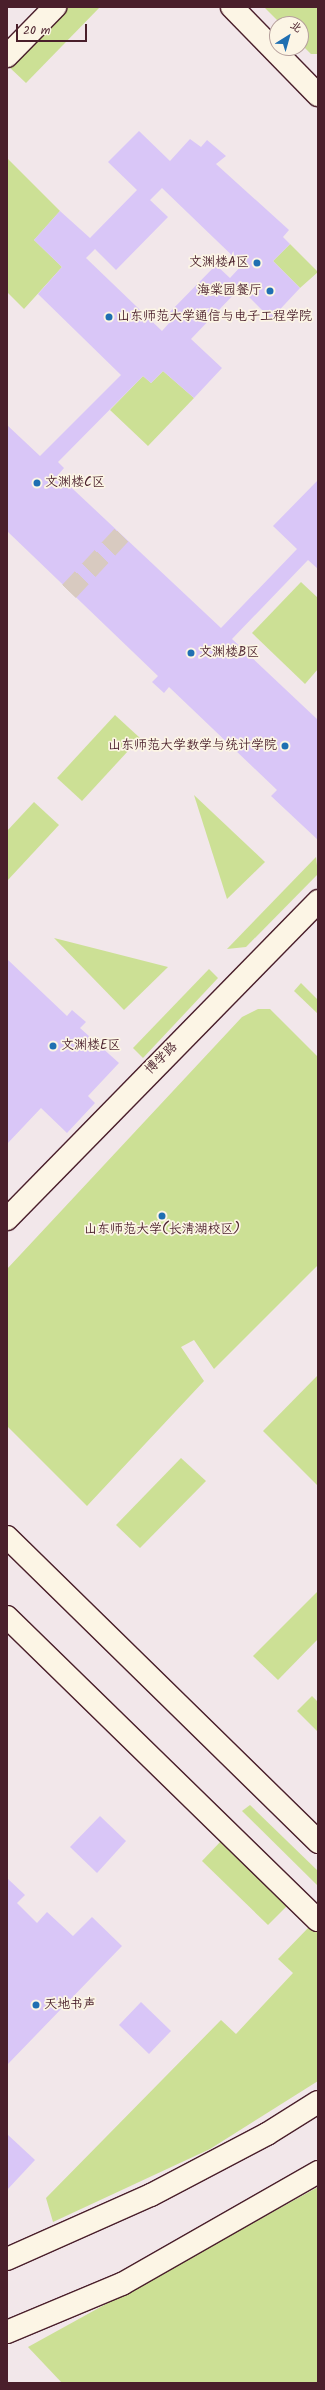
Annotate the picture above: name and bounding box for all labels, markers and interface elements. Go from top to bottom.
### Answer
scale bar [18,16,89,42]
north arrow [269,16,309,56]
text: 北 [286,17,305,38]
text: 20 m [23,21,50,40]
place label: 文渊楼A区 [189,255,249,271]
marker: 文渊楼A区 [252,258,262,268]
place label: 海棠园餐厅 [197,283,262,299]
marker: 海棠园餐厅 [265,286,275,296]
place label: 山东师范大学通信与电子工程学院 [117,309,312,325]
marker: 山东师范大学通信与电子工程学院 [104,312,114,322]
place label: 文渊楼C区 [45,475,105,491]
marker: 文渊楼C区 [32,478,42,488]
place label: 文渊楼B区 [199,645,259,661]
marker: 文渊楼B区 [186,648,196,658]
place label: 山东师范大学数学与统计学院 [108,738,277,754]
marker: 山东师范大学数学与统计学院 [280,741,290,751]
place label: 文渊楼E区 [61,1038,121,1054]
street label: 博学路 [143,1040,181,1078]
marker: 文渊楼E区 [48,1041,58,1051]
marker: 山东师范大学(长清湖校区) [157,1211,167,1221]
place label: 山东师范大学(长清湖校区) [84,1222,240,1238]
place label: 天地书声 [44,1997,96,2013]
marker: 天地书声 [31,2000,41,2010]

